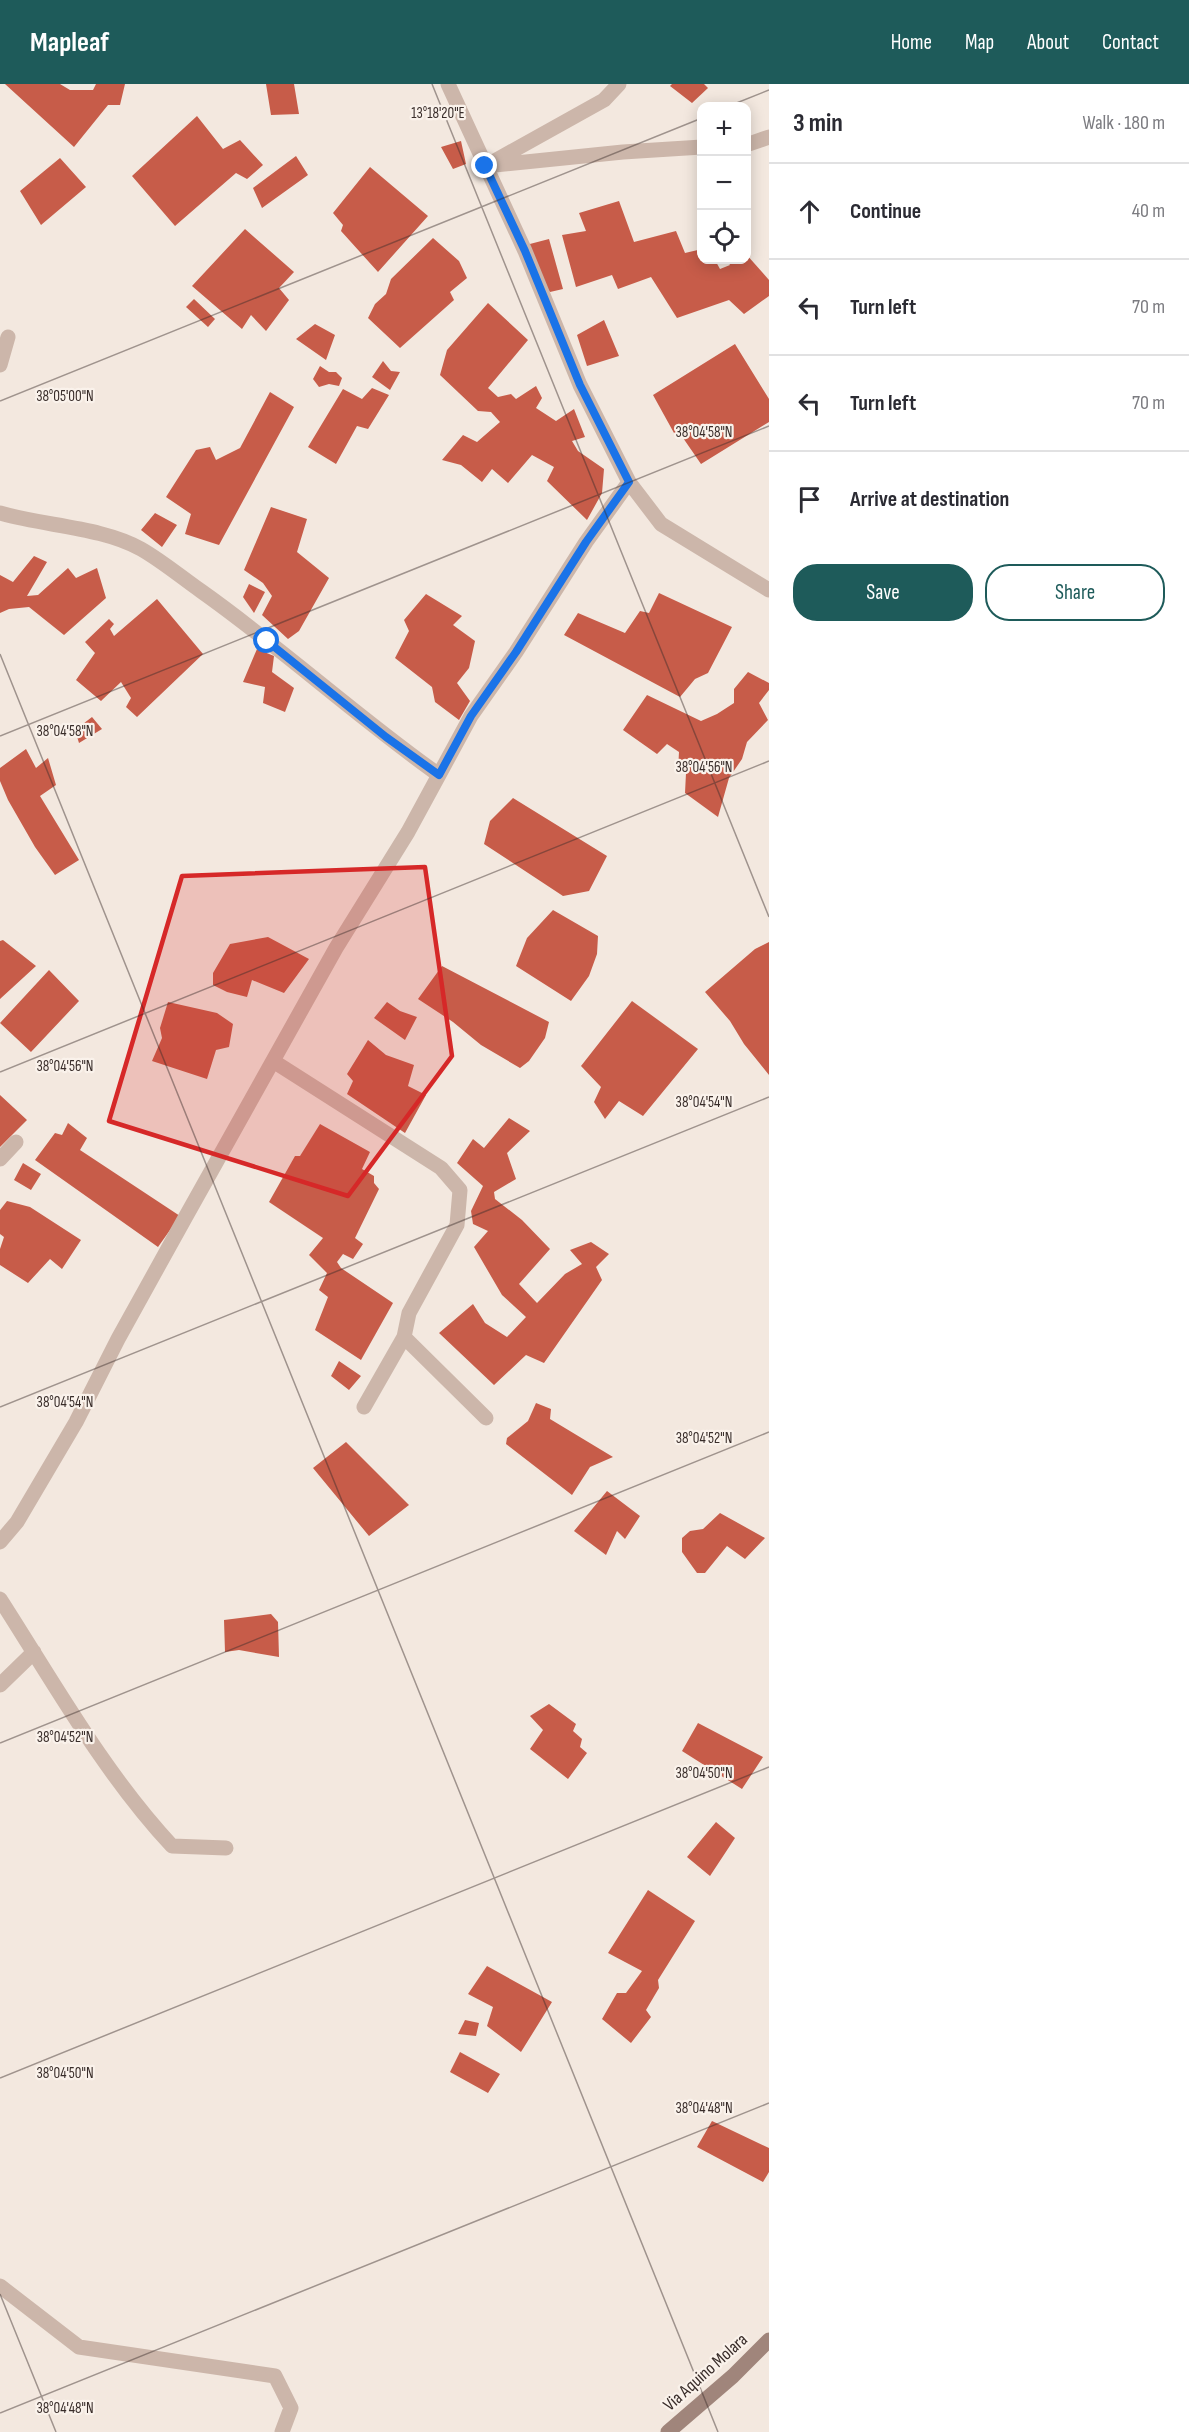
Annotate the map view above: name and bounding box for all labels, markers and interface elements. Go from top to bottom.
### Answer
text: Mapleaf [30,26,109,59]
text: Home [891,30,932,55]
text: Map [965,30,994,55]
text: About [1027,30,1069,55]
text: Contact [1102,30,1159,55]
map controls [697,102,751,264]
button: + [697,102,751,156]
text: 13°18'20"E [411,104,465,123]
text: 3 min [793,108,843,139]
text: Walk · 180 m [1082,111,1165,135]
route end [471,152,497,178]
button: − [697,156,751,210]
icon: ahead [793,195,826,228]
text: Continue [850,198,921,225]
text: 40 m [1132,199,1165,223]
button: locate [697,210,751,264]
icon: left [793,291,826,324]
text: Turn left [850,294,916,321]
text: 70 m [1132,295,1165,319]
text: 38°05'00"N [36,387,94,406]
icon: left [793,387,826,420]
text: Turn left [850,390,916,417]
text: 70 m [1132,391,1165,415]
text: 38°04'58"N [676,423,732,442]
icon: arrive [793,483,826,516]
text: Arrive at destination [850,486,1009,513]
button: Save [793,564,973,621]
button: Share [985,564,1165,621]
route start [253,627,279,653]
text: 38°04'58"N [37,722,93,741]
text: 38°04'56"N [675,758,733,777]
text: 38°04'56"N [36,1057,94,1076]
text: 38°04'54"N [676,1093,732,1112]
text: 38°04'54"N [37,1393,93,1412]
text: 38°04'52"N [676,1429,732,1448]
text: 38°04'52"N [37,1728,93,1747]
text: 38°04'50"N [675,1764,733,1783]
text: 38°04'50"N [36,2064,94,2083]
text: 38°04'48"N [675,2099,733,2118]
street label: Via Aquino Molara [659,2329,752,2416]
text: 38°04'48"N [36,2399,94,2418]

